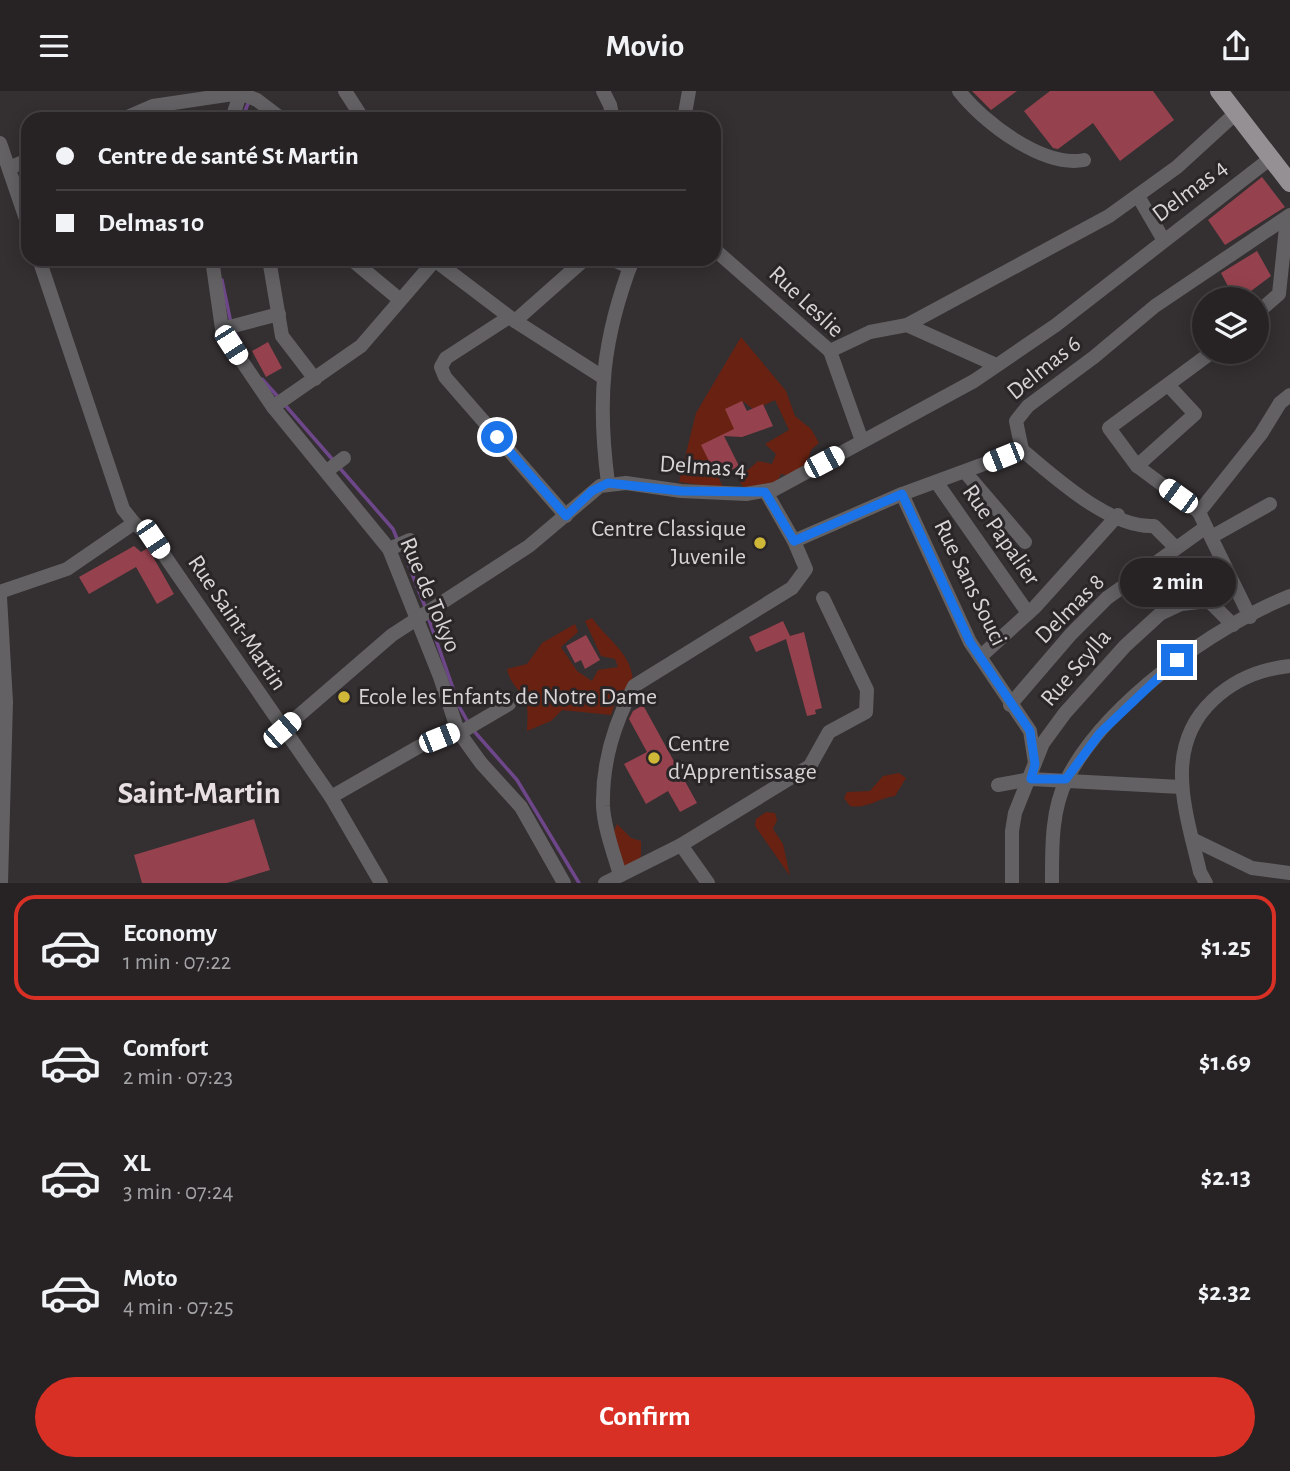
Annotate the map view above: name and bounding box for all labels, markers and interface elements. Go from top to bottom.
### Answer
icon: menu [35,27,73,65]
icon: share [1217,27,1255,65]
text: Movio [606,30,684,62]
text: Centre de santé St Martin [98,143,359,169]
street label: Delmas 4 [1148,155,1232,227]
text: Delmas 10 [98,210,204,236]
street label: Rue Leslie [764,262,848,342]
map controls [1192,287,1269,364]
button: layers [1192,287,1269,364]
car [211,322,252,368]
street label: Delmas 6 [1003,331,1085,405]
route start [481,421,513,453]
car [980,439,1027,475]
car [801,443,848,481]
street label: Delmas 4 [659,452,747,482]
car [1155,475,1202,517]
street label: Rue Papalier [958,480,1044,590]
car [133,516,174,562]
street label: Rue Sans Souci [929,516,1011,650]
place label: Centre Classique Juvenile [592,517,746,569]
street label: Rue de Tokyo [395,534,465,656]
marker: Centre Classique Juvenile [752,535,768,551]
street label: Rue Saint-Martin [183,551,291,695]
callout: 2 min [1119,559,1235,607]
street label: Delmas 8 [1031,570,1109,648]
text: 2 min [1152,571,1204,594]
street label: Rue Scylla [1036,625,1116,711]
route end [1161,644,1193,676]
place label: Ecole les Enfants de Notre Dame [358,685,657,709]
marker: Ecole les Enfants de Notre Dame [336,689,352,705]
car [260,708,305,752]
car [416,720,463,756]
place label: Centre d'Apprentissage [668,732,817,784]
marker: Centre d'Apprentissage [646,750,662,766]
district label: Saint-Martin [117,777,281,809]
icon: car [39,916,102,979]
text: Economy [123,920,217,946]
text: $1.25 [1201,934,1251,960]
text: 1 min · 07:22 [123,951,231,974]
icon: car [39,1031,102,1094]
text: Comfort [123,1035,208,1061]
text: $1.69 [1199,1049,1251,1075]
text: 2 min · 07:23 [123,1066,233,1089]
icon: car [39,1146,102,1209]
text: XL [123,1150,150,1176]
text: $2.13 [1201,1164,1251,1190]
text: 3 min · 07:24 [123,1181,234,1204]
icon: car [39,1261,102,1324]
text: Moto [123,1265,178,1291]
text: $2.32 [1198,1279,1251,1305]
text: 4 min · 07:25 [123,1296,234,1319]
button: Confirm [35,1377,1255,1457]

